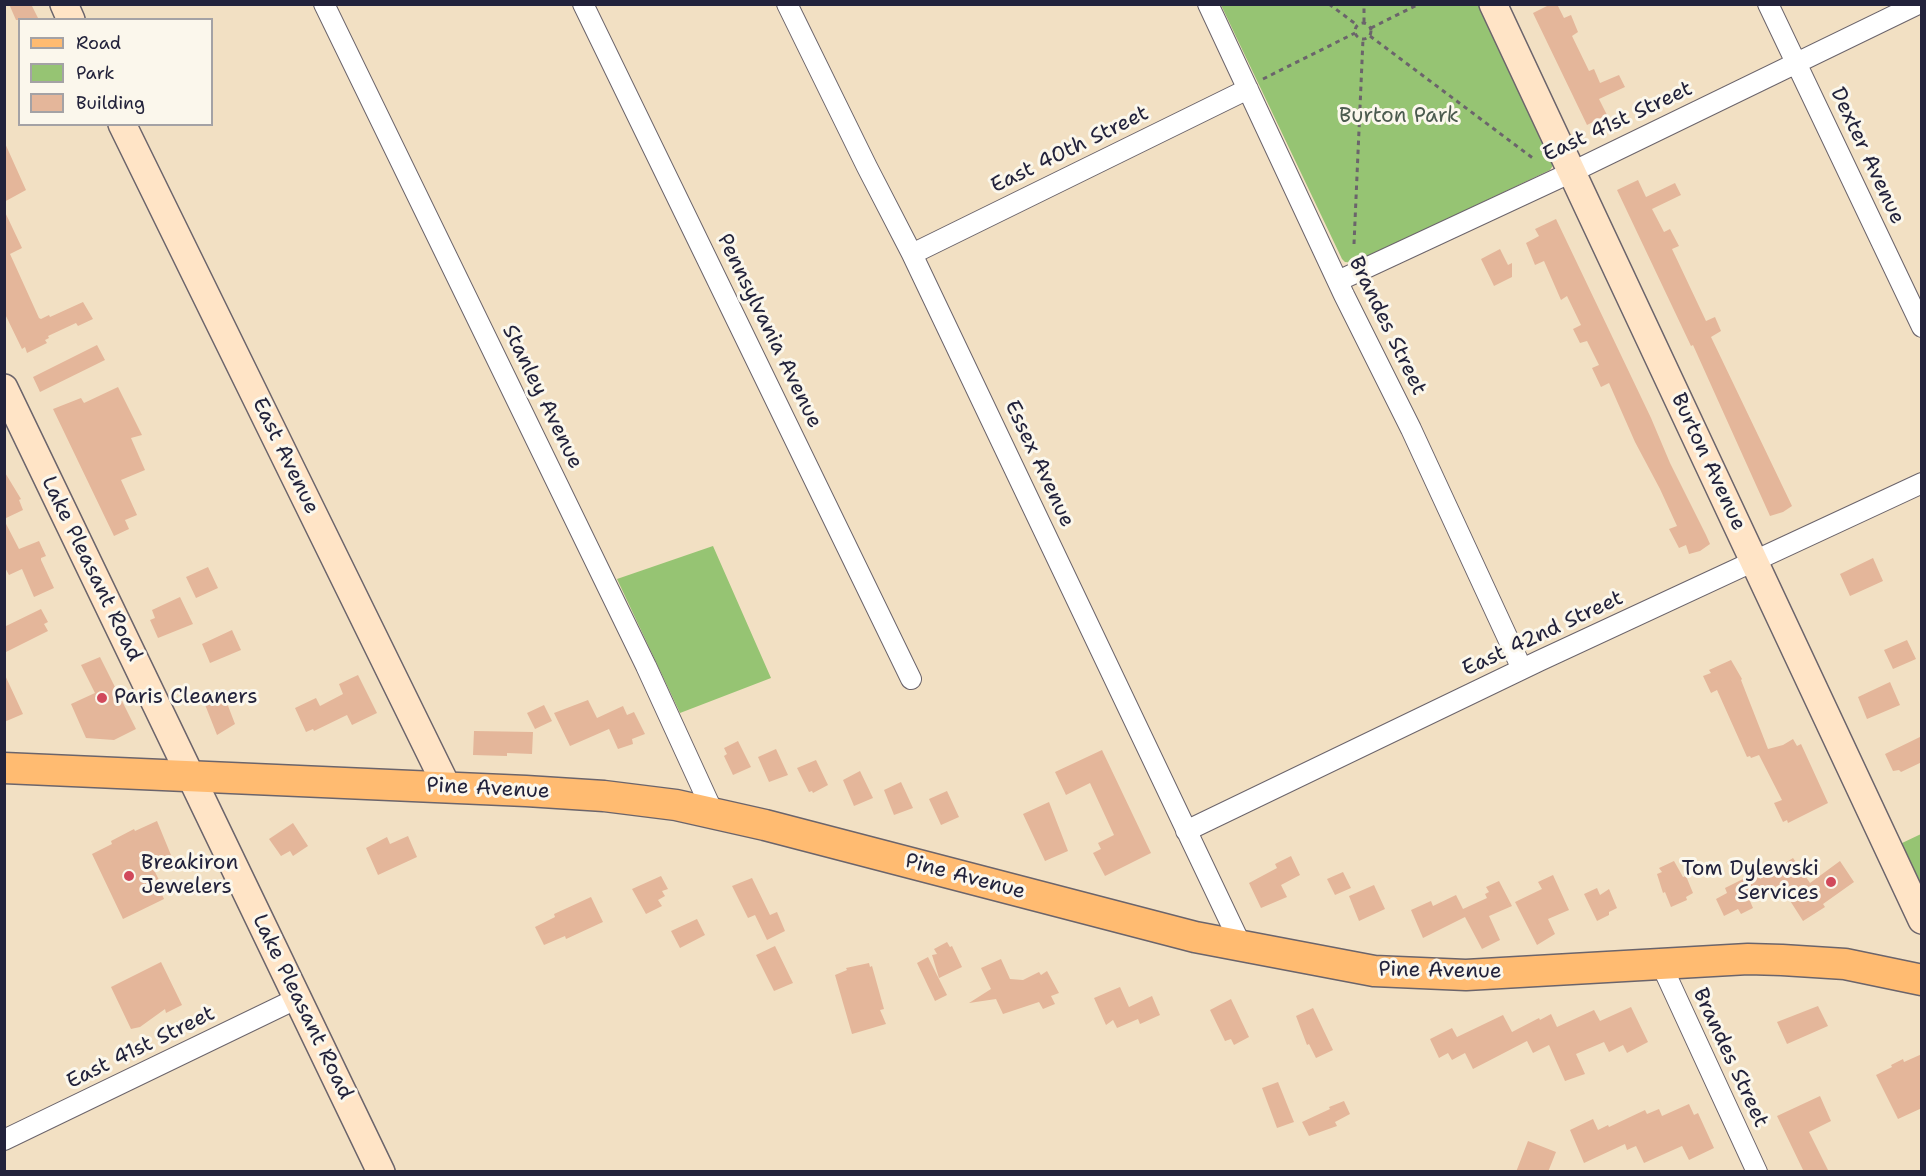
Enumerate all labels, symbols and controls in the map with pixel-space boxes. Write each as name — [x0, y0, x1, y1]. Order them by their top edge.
legend — [18, 18, 213, 126]
text: Road — [76, 31, 121, 55]
text: Park — [76, 61, 115, 85]
street label: East 41st Street — [1539, 76, 1697, 168]
street label: Dexter Avenue — [1824, 84, 1910, 228]
text: Building — [76, 91, 145, 115]
street label: East 40th Street — [987, 101, 1153, 199]
park label: Burton Park — [1339, 104, 1459, 130]
street label: Pennsylvania Avenue — [711, 230, 827, 432]
street label: Brandes Street — [1343, 253, 1431, 399]
street label: Stanley Avenue — [496, 321, 588, 473]
street label: Burton Avenue — [1665, 389, 1751, 535]
street label: East Avenue — [246, 394, 324, 518]
street label: Essex Avenue — [999, 397, 1079, 531]
street label: Lake Pleasant Road — [35, 472, 147, 666]
street label: East 42nd Street — [1459, 586, 1627, 682]
place label: Paris Cleaners — [114, 685, 258, 711]
marker: Paris Cleaners — [95, 691, 109, 705]
street label: Pine Avenue — [426, 773, 550, 805]
street label: Pine Avenue — [902, 849, 1028, 905]
place label: Breakiron Jewelers — [141, 851, 238, 901]
place label: Tom Dylewski Services — [1681, 857, 1819, 907]
marker: Breakiron Jewelers — [122, 869, 136, 883]
marker: Tom Dylewski Services — [1824, 875, 1838, 889]
street label: Lake Pleasant Road — [246, 910, 358, 1104]
street label: Pine Avenue — [1378, 957, 1502, 985]
street label: Brandes Street — [1687, 984, 1773, 1132]
street label: East 41st Street — [63, 1001, 219, 1095]

